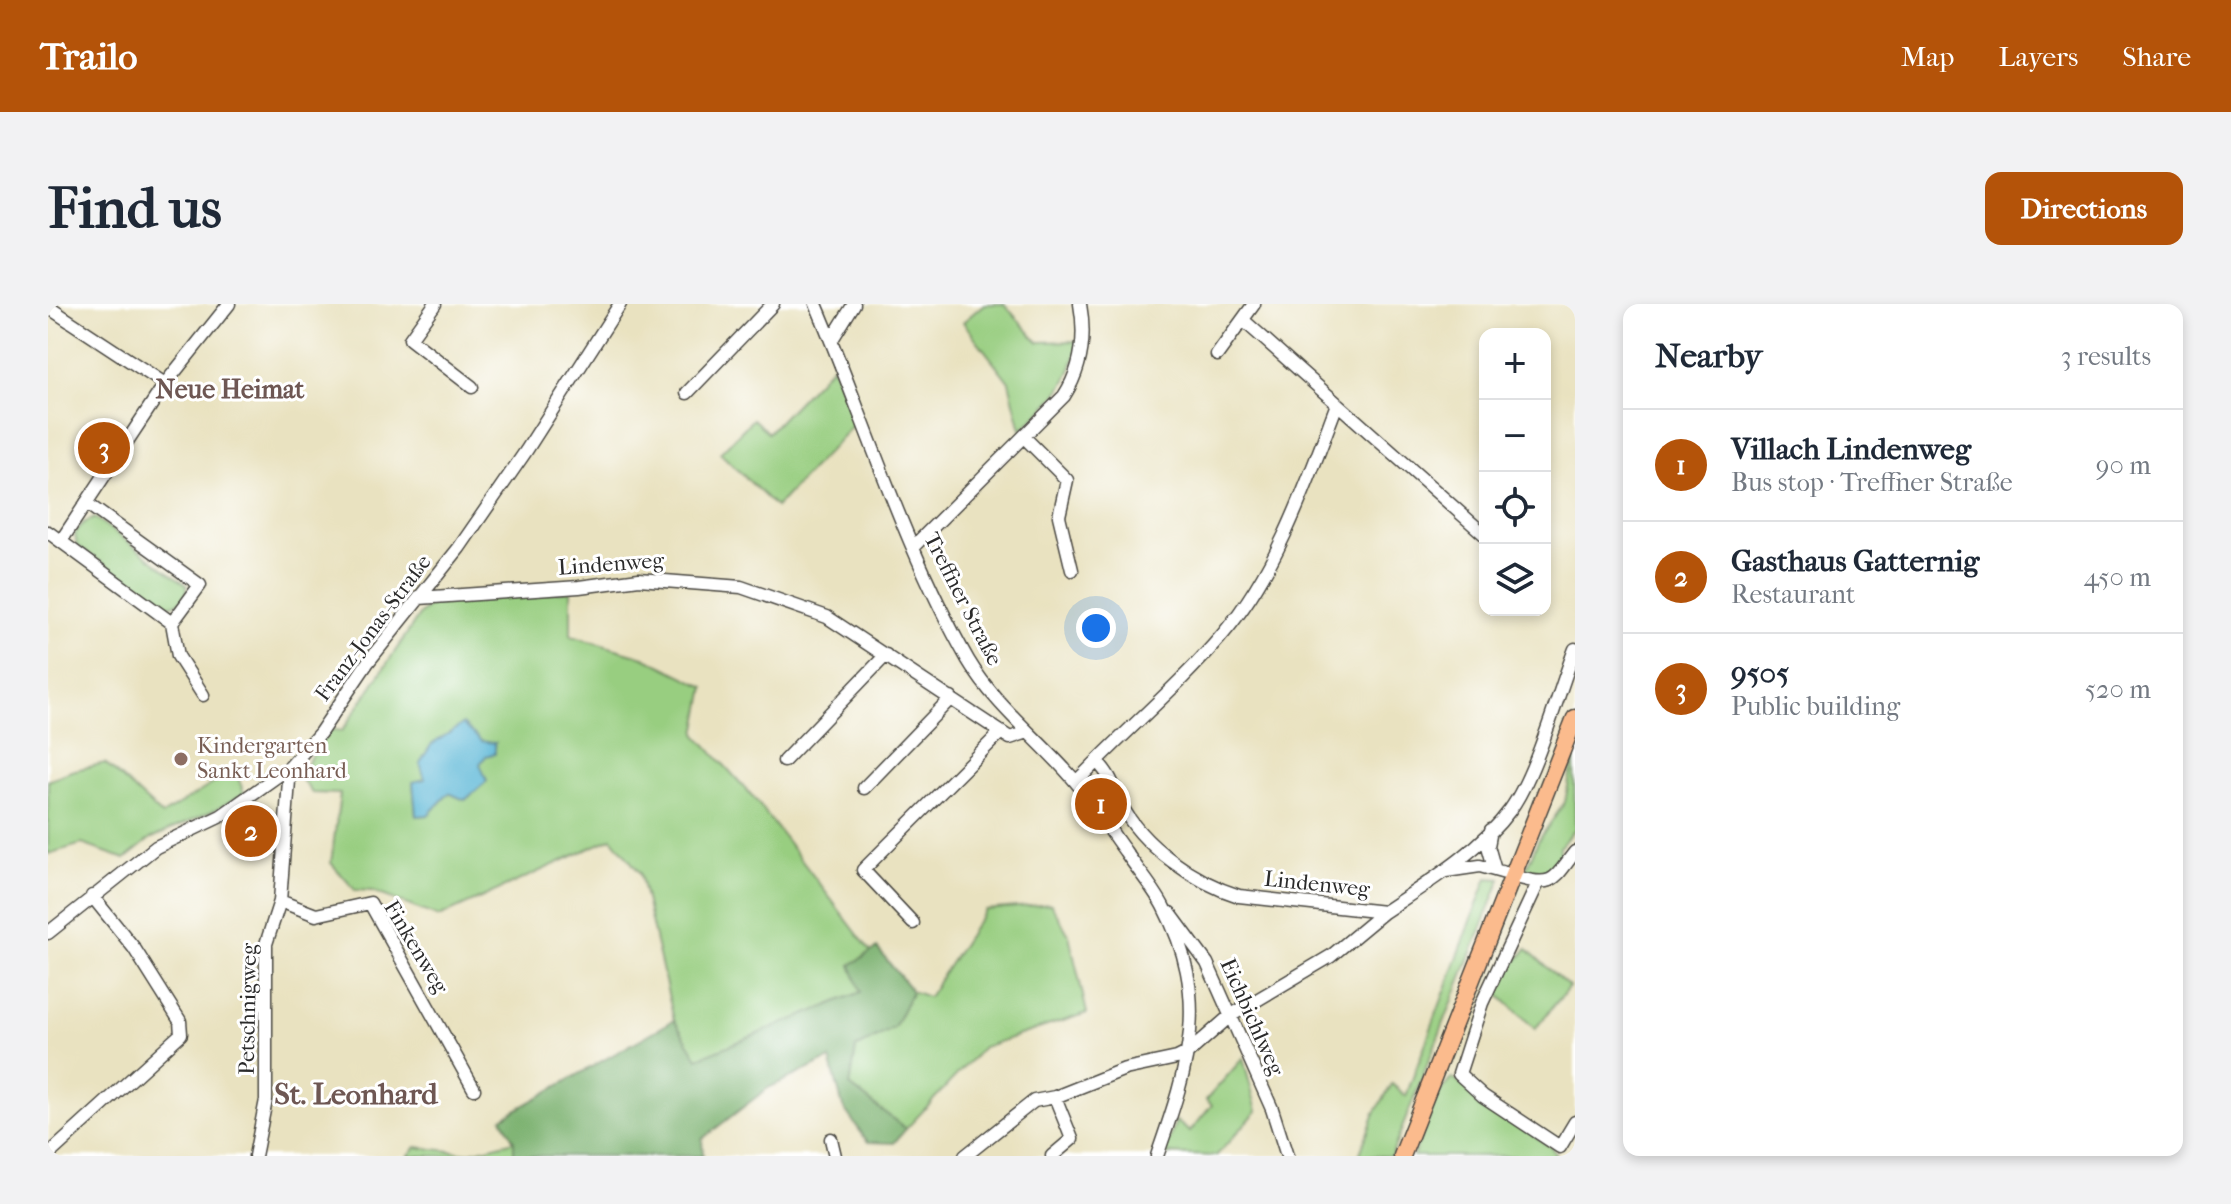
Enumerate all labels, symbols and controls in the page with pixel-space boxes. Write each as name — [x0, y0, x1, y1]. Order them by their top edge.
text: Trailo — [40, 34, 137, 79]
text: Map — [1901, 40, 1954, 73]
text: Layers — [1998, 40, 2078, 73]
text: Share — [2122, 40, 2191, 73]
button: Directions — [1985, 172, 2183, 245]
text: Find us — [48, 176, 222, 241]
map controls — [1479, 328, 1551, 616]
button: + — [1479, 328, 1551, 400]
text: Nearby — [1655, 336, 1762, 376]
text: 3 results — [2061, 341, 2151, 372]
district label: Neue Heimat — [156, 374, 305, 405]
button: − — [1479, 400, 1551, 472]
pin: 3 — [78, 418, 130, 478]
text: Villach Lindenweg — [1731, 432, 1971, 467]
text: 1 — [1676, 450, 1686, 481]
text: 90 m — [2096, 450, 2151, 481]
text: Bus stop · Treffner Straße — [1731, 467, 2013, 498]
button: locate — [1479, 472, 1551, 544]
street label: Treffner Straße — [918, 528, 1008, 670]
button: layers — [1479, 544, 1551, 616]
text: Gasthaus Gatternig — [1731, 544, 1979, 579]
street label: Lindenweg — [557, 547, 665, 581]
street label: Franz-Jonas-Straße — [309, 549, 437, 706]
text: 2 — [1674, 562, 1688, 593]
text: 450 m — [2084, 562, 2151, 593]
text: Restaurant — [1731, 579, 1855, 610]
your location — [1076, 608, 1116, 648]
text: 9505 — [1731, 656, 1789, 691]
text: 3 — [1676, 674, 1686, 705]
text: 520 m — [2085, 674, 2151, 705]
text: Public building — [1731, 691, 1900, 722]
place label: Kindergarten Sankt Leonhard — [197, 733, 348, 784]
marker: Kindergarten Sankt Leonhard — [172, 750, 190, 768]
pin: 1 — [1075, 774, 1127, 834]
pin: 2 — [225, 801, 277, 861]
street label: Lindenweg — [1263, 866, 1371, 903]
street label: Finkenweg — [378, 896, 454, 998]
street label: Petschnigweg — [234, 943, 262, 1075]
street label: Eichbichlweg — [1215, 954, 1290, 1080]
district label: St. Leonhard — [274, 1077, 439, 1112]

